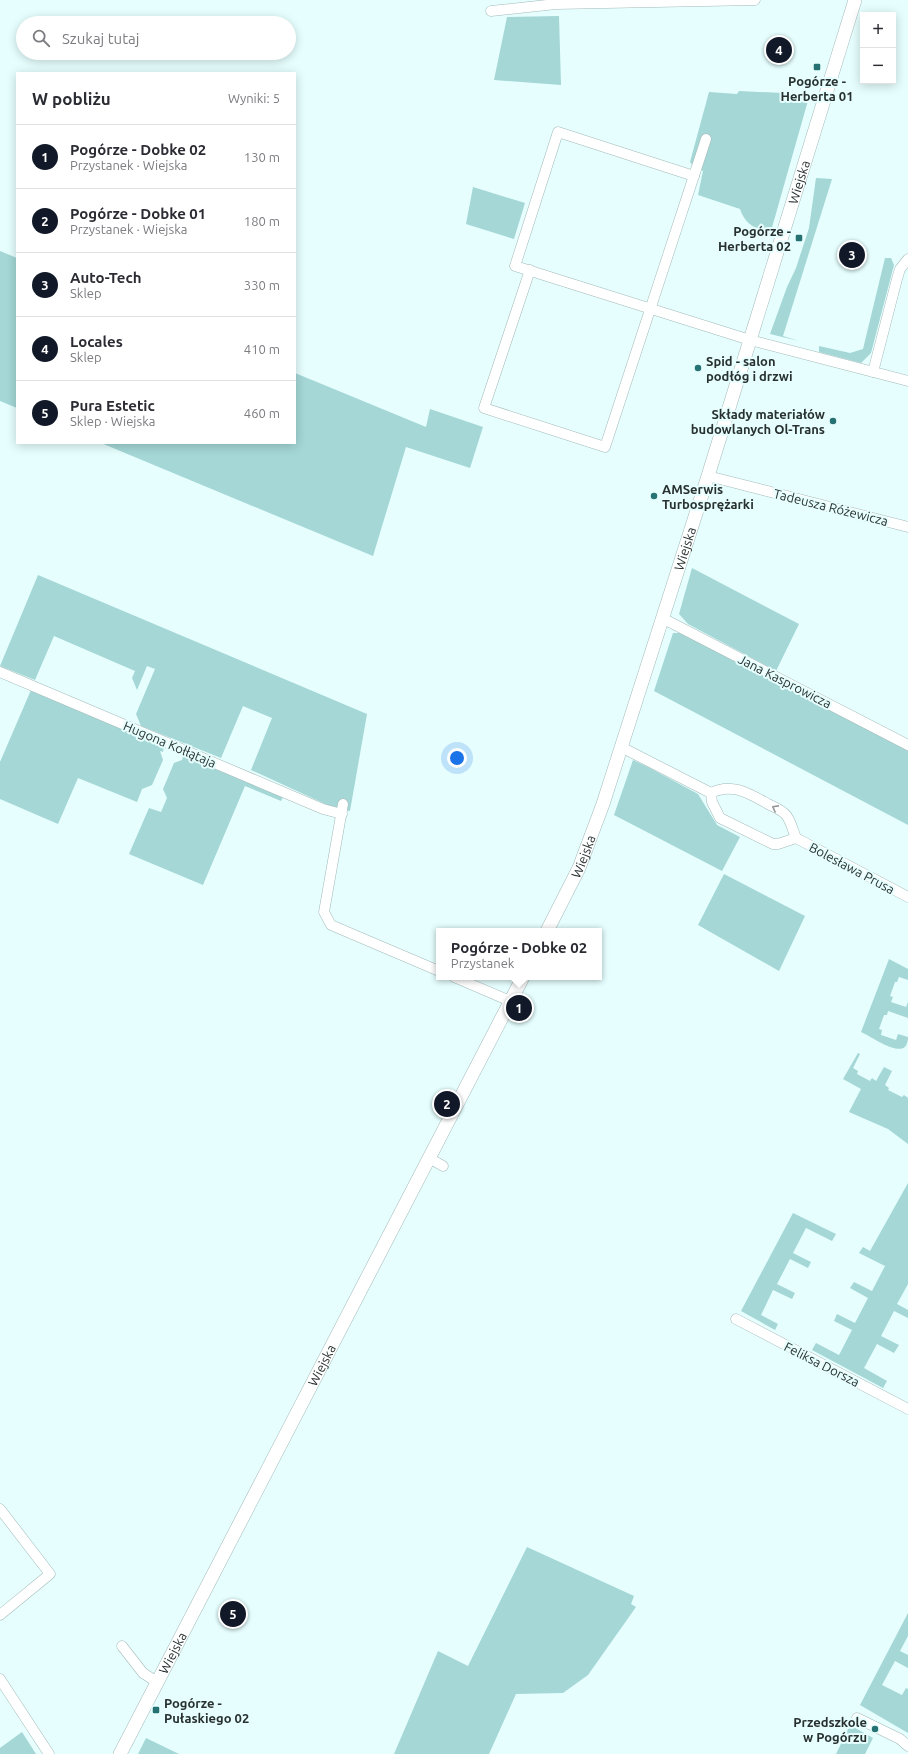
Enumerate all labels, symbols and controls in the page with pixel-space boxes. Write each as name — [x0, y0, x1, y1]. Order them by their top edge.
map controls — [860, 12, 896, 84]
button: + — [860, 12, 896, 48]
search box — [16, 16, 296, 60]
icon: search — [30, 27, 52, 49]
text: Szukaj tutaj — [62, 30, 139, 47]
pin: 4 — [766, 35, 792, 65]
button: − — [860, 48, 896, 84]
marker: Pogórze - Herberta 01 — [812, 62, 822, 72]
place label: Pogórze - Herberta 01 — [780, 74, 854, 103]
text: W pobliżu — [32, 89, 111, 108]
text: Wyniki: 5 — [228, 91, 280, 105]
text: Pogórze - Dobke 02 — [70, 141, 206, 158]
text: 1 — [41, 150, 49, 164]
text: 130 m — [244, 150, 280, 164]
text: Przystanek · Wiejska — [70, 158, 187, 172]
street label: Wiejska — [785, 159, 812, 206]
text: Pogórze - Dobke 01 — [70, 205, 206, 222]
text: 2 — [41, 214, 49, 228]
text: 180 m — [244, 214, 280, 228]
text: Przystanek · Wiejska — [70, 222, 187, 236]
place label: Pogórze - Herberta 02 — [718, 224, 791, 253]
marker: Pogórze - Herberta 02 — [794, 233, 804, 243]
pin: 3 — [839, 240, 865, 270]
text: Auto-Tech — [70, 269, 142, 286]
text: 3 — [41, 278, 49, 292]
text: 330 m — [244, 278, 280, 292]
text: Sklep — [70, 286, 102, 300]
text: Locales — [70, 333, 123, 350]
text: 4 — [41, 342, 49, 356]
text: 410 m — [244, 342, 280, 356]
text: Sklep — [70, 350, 102, 364]
place label: Spid - salon podłóg i drzwi — [706, 354, 793, 383]
marker: Spid - salon podłóg i drzwi — [693, 363, 703, 373]
text: Pura Estetic — [70, 397, 155, 414]
text: 5 — [41, 406, 49, 420]
text: 460 m — [244, 406, 280, 420]
place label: Składy materiałów budowlanych Ol-Trans — [691, 407, 825, 436]
text: Sklep · Wiejska — [70, 414, 155, 428]
marker: Składy materiałów budowlanych Ol-Trans — [828, 416, 838, 426]
place label: AMSerwis Turbosprężarki — [662, 482, 754, 512]
street label: Tadeusza Różewicza — [772, 486, 890, 528]
marker: AMSerwis Turbosprężarki — [649, 491, 659, 501]
street label: Wiejska — [671, 525, 698, 572]
street label: Jana Kasprowicza — [736, 652, 834, 710]
street label: Hugona Kołłątaja — [122, 718, 218, 770]
your location — [447, 748, 467, 768]
one-way arrow — [771, 805, 779, 812]
street label: Wiejska — [568, 833, 598, 880]
street label: Bolesława Prusa — [807, 840, 897, 896]
popup — [436, 928, 602, 980]
text: Pogórze - Dobke 02 — [451, 939, 587, 956]
text: Przystanek — [451, 956, 514, 970]
pin: 1 — [506, 993, 532, 1023]
pin: 2 — [434, 1089, 460, 1119]
street label: Feliksa Dorsza — [782, 1339, 862, 1389]
street label: Wiejska — [305, 1342, 338, 1388]
pin: 5 — [220, 1599, 246, 1629]
street label: Wiejska — [156, 1630, 189, 1676]
place label: Pogórze - Pułaskiego 02 — [164, 1696, 249, 1725]
marker: Pogórze - Pułaskiego 02 — [151, 1705, 161, 1715]
place label: Przedszkole w Pogórzu — [793, 1715, 867, 1744]
marker: Przedszkole w Pogórzu — [870, 1724, 880, 1734]

